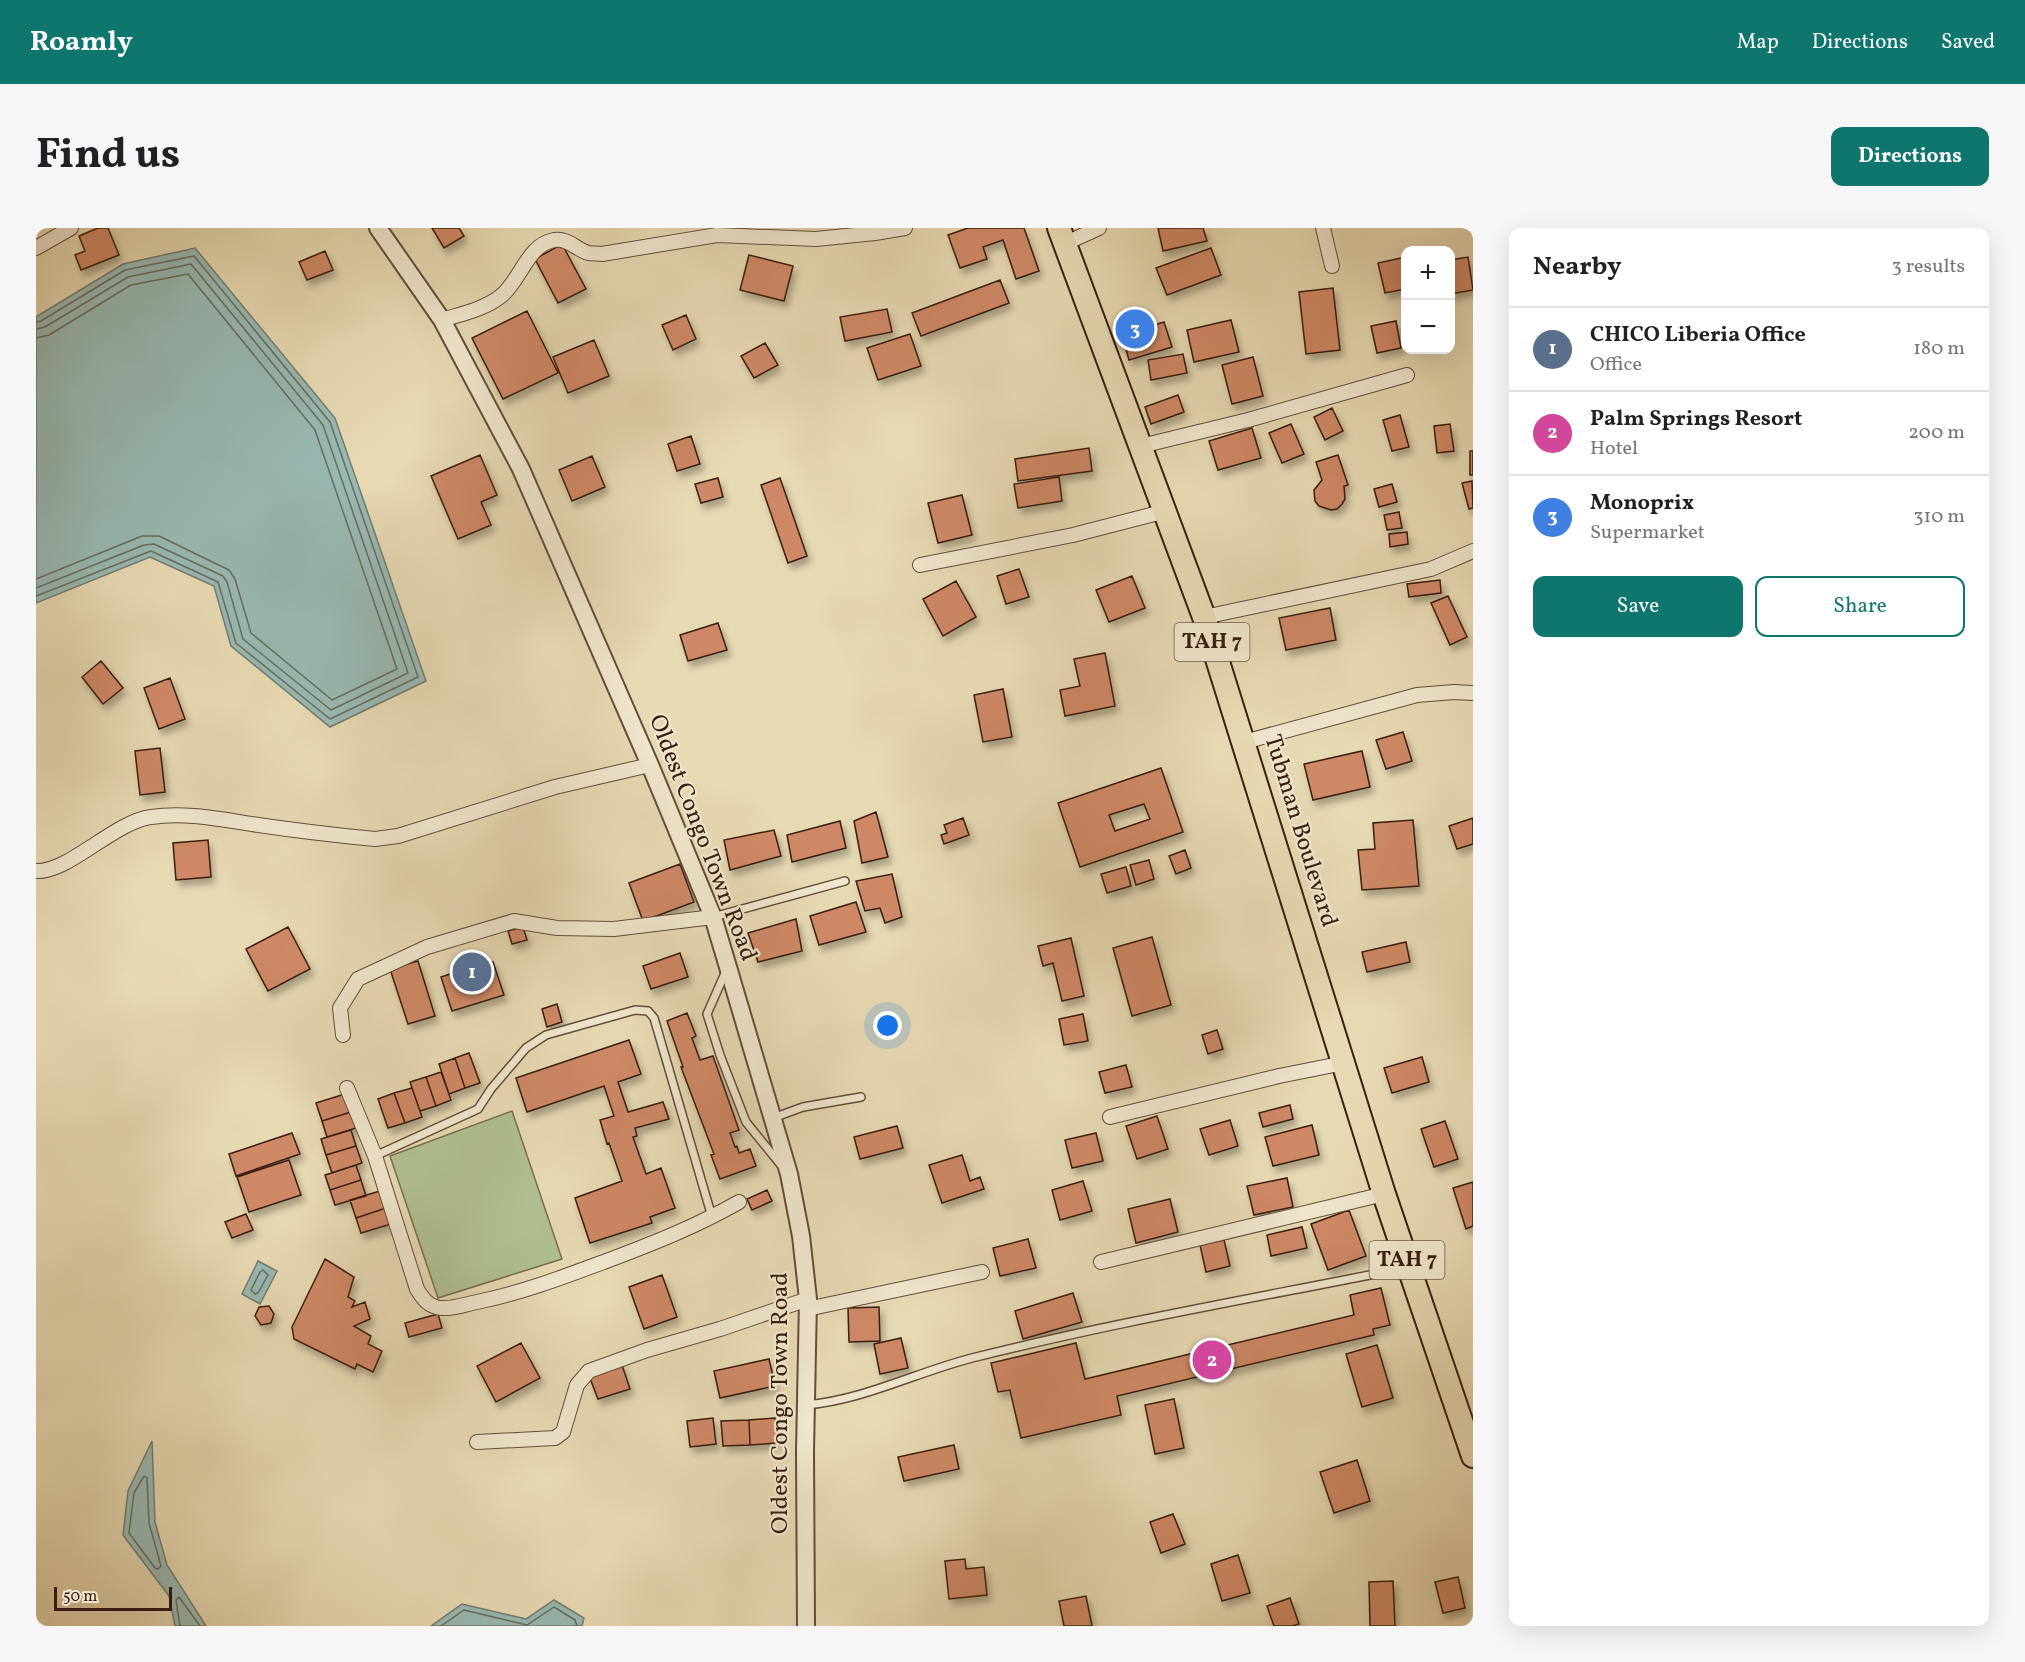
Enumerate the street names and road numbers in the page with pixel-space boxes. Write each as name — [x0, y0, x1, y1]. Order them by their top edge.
road number: TAH 7 — [1174, 623, 1250, 661]
street label: Oldest Congo Town Road — [639, 710, 765, 966]
street label: Tubman Boulevard — [1255, 731, 1345, 931]
road number: TAH 7 — [1370, 1241, 1444, 1279]
street label: Oldest Congo Town Road — [764, 1272, 798, 1534]

